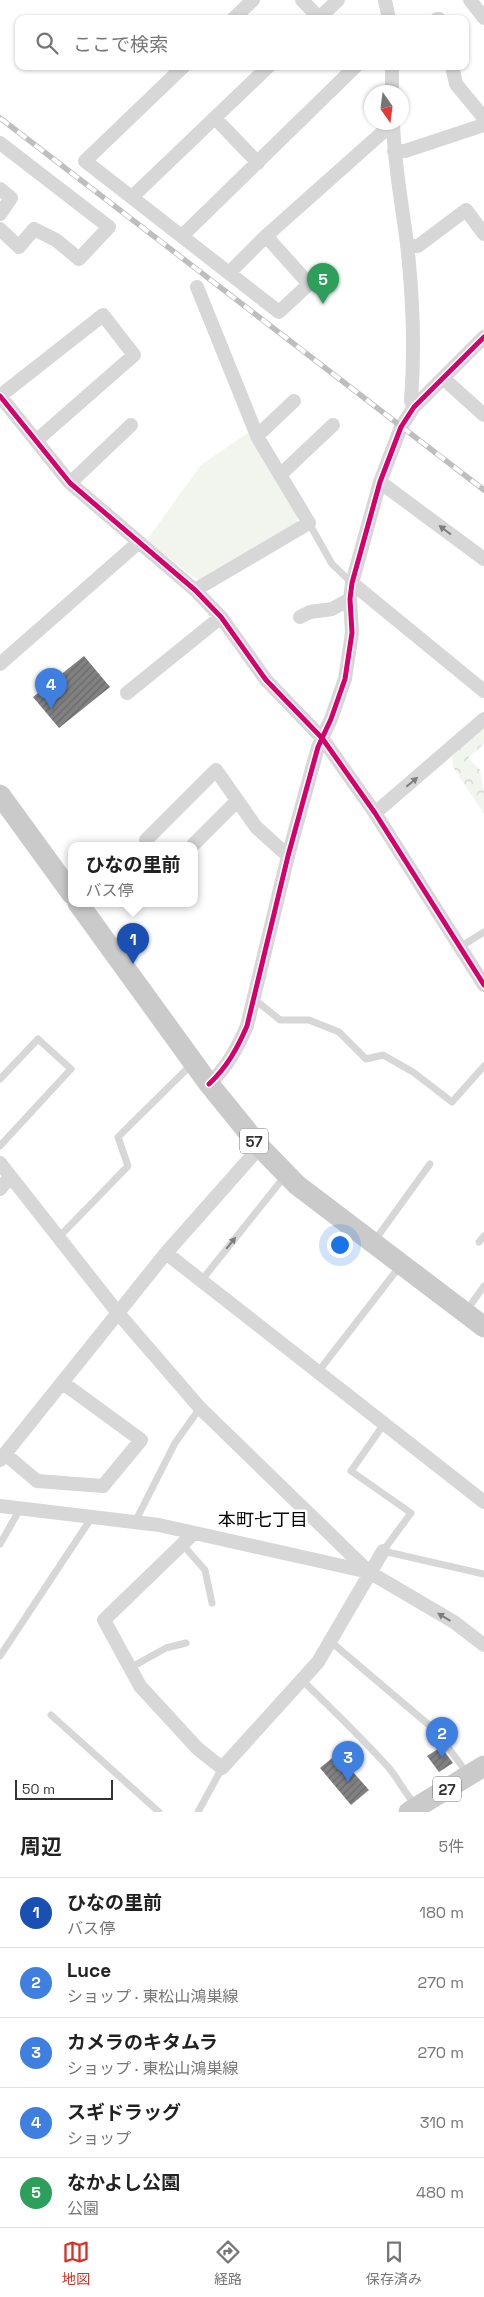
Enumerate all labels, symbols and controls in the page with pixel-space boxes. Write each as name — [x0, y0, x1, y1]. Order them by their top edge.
search box — [15, 15, 469, 70]
icon: search — [33, 29, 61, 57]
text: ここで検索 — [73, 32, 168, 57]
north arrow — [364, 85, 409, 130]
pin: 5 — [307, 263, 339, 304]
one-way arrow — [439, 524, 452, 535]
pin: 4 — [35, 668, 67, 709]
one-way arrow — [406, 777, 418, 788]
popup — [68, 842, 198, 907]
text: ひなの里前 — [85, 852, 181, 877]
text: バス停 — [85, 880, 134, 901]
pin: 1 — [117, 923, 149, 964]
road number: 57 — [240, 1128, 268, 1154]
your location — [327, 1232, 353, 1258]
one-way arrow — [226, 1236, 237, 1249]
district label: 本町七丁目 — [218, 1508, 308, 1531]
one-way arrow — [438, 1612, 451, 1621]
pin: 2 — [426, 1717, 458, 1758]
pin: 3 — [332, 1741, 364, 1782]
road number: 27 — [433, 1776, 461, 1802]
scale bar — [15, 1777, 112, 1800]
text: 50 m — [22, 1780, 55, 1798]
text: 周辺 — [20, 1833, 62, 1860]
text: 5件 — [438, 1836, 464, 1857]
text: ひなの里前 — [67, 1890, 162, 1915]
text: 1 — [32, 1902, 40, 1923]
text: 180 m — [419, 1902, 464, 1923]
text: バス停 — [67, 1918, 115, 1939]
text: Luce — [67, 1958, 111, 1983]
text: 2 — [31, 1972, 41, 1993]
text: 270 m — [417, 1972, 464, 1993]
text: ショップ · 東松山鴻巣線 — [67, 1986, 238, 2007]
text: カメラのキタムラ — [67, 2030, 218, 2055]
text: 3 — [31, 2042, 41, 2063]
text: 270 m — [417, 2042, 464, 2063]
text: ショップ · 東松山鴻巣線 — [67, 2058, 238, 2079]
text: スギドラッグ — [67, 2100, 181, 2125]
text: 4 — [31, 2112, 41, 2133]
text: 310 m — [420, 2112, 464, 2133]
text: ショップ — [67, 2128, 131, 2149]
text: なかよし公園 — [67, 2170, 180, 2195]
text: 5 — [31, 2182, 41, 2203]
text: 480 m — [416, 2182, 464, 2203]
text: 公園 — [67, 2198, 99, 2219]
tab: 地図 — [62, 2238, 90, 2288]
tab: 経路 — [214, 2238, 242, 2288]
tab: 保存済み — [366, 2238, 422, 2288]

